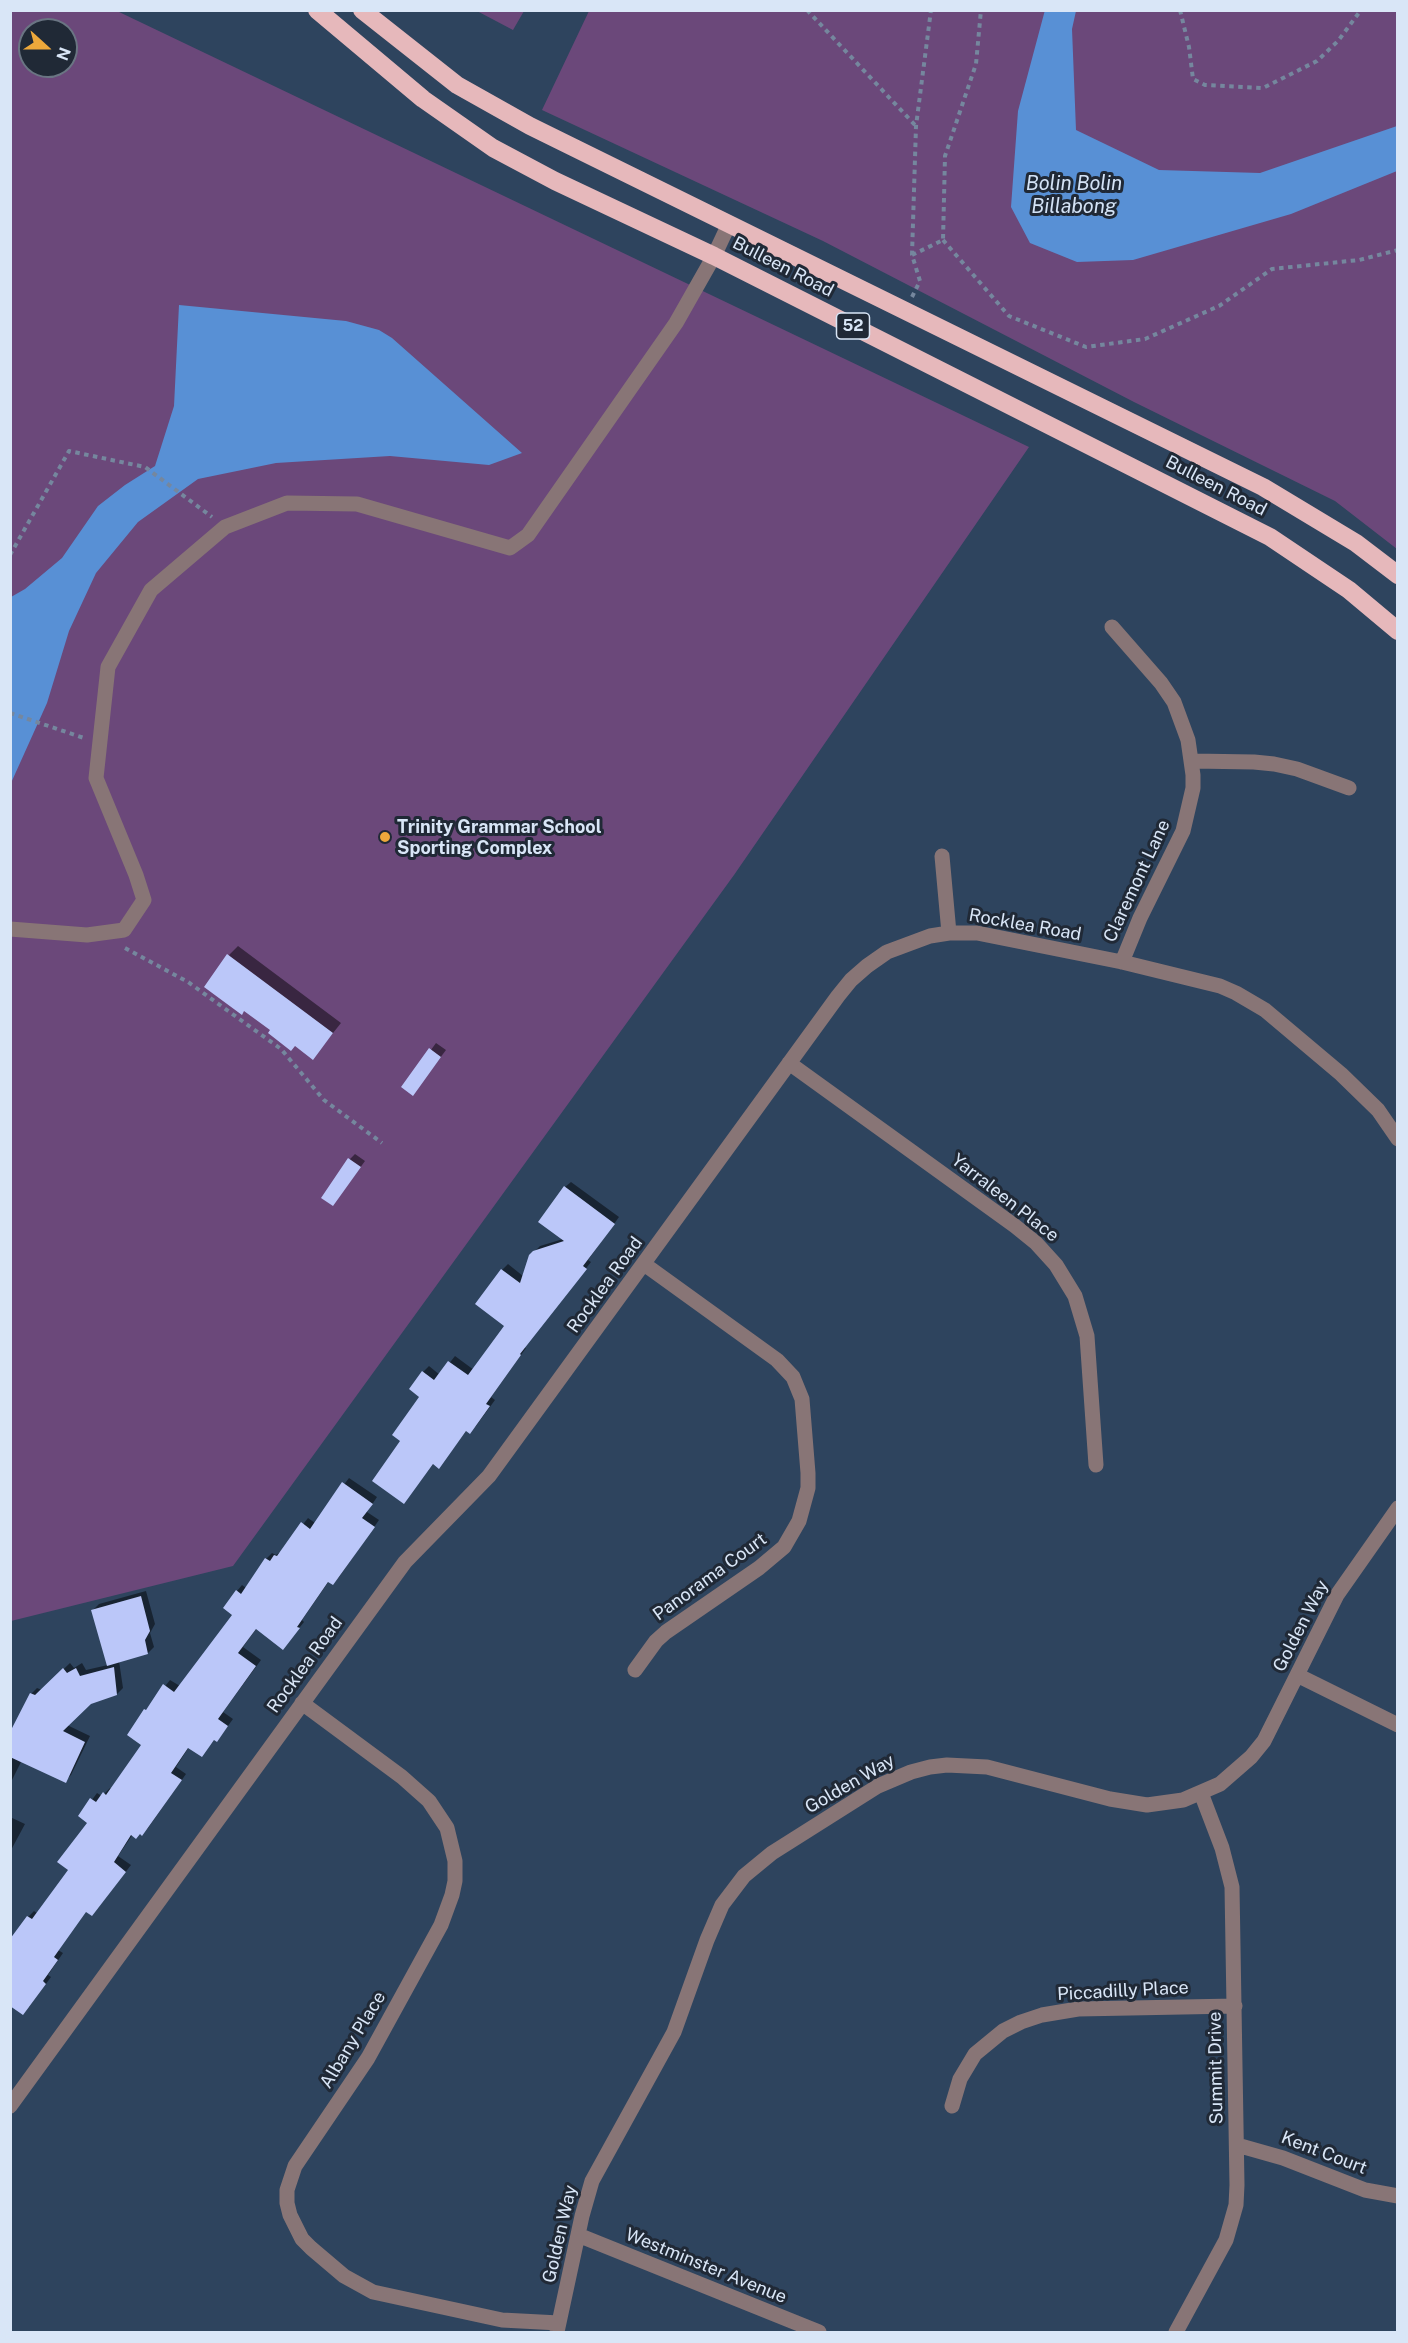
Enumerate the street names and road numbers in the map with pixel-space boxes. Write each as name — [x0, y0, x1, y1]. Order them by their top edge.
street label: Bulleen Road — [729, 232, 837, 302]
road number: 52 — [836, 313, 870, 339]
street label: Bulleen Road — [1162, 451, 1270, 521]
street label: Claremont Lane — [1099, 816, 1175, 946]
street label: Rocklea Road — [967, 904, 1083, 946]
street label: Yarraleen Place — [947, 1149, 1063, 1247]
street label: Rocklea Road — [563, 1233, 647, 1337]
street label: Panorama Court — [649, 1529, 771, 1625]
street label: Golden Way — [1269, 1577, 1333, 1675]
street label: Rocklea Road — [263, 1613, 347, 1717]
street label: Golden Way — [801, 1750, 899, 1818]
street label: Piccadilly Place — [1057, 1977, 1189, 2005]
street label: Albany Place — [316, 1988, 390, 2092]
street label: Summit Drive — [1204, 2011, 1228, 2125]
street label: Kent Court — [1278, 2127, 1370, 2179]
street label: Golden Way — [538, 2183, 582, 2285]
street label: Westminster Avenue — [622, 2224, 790, 2308]

